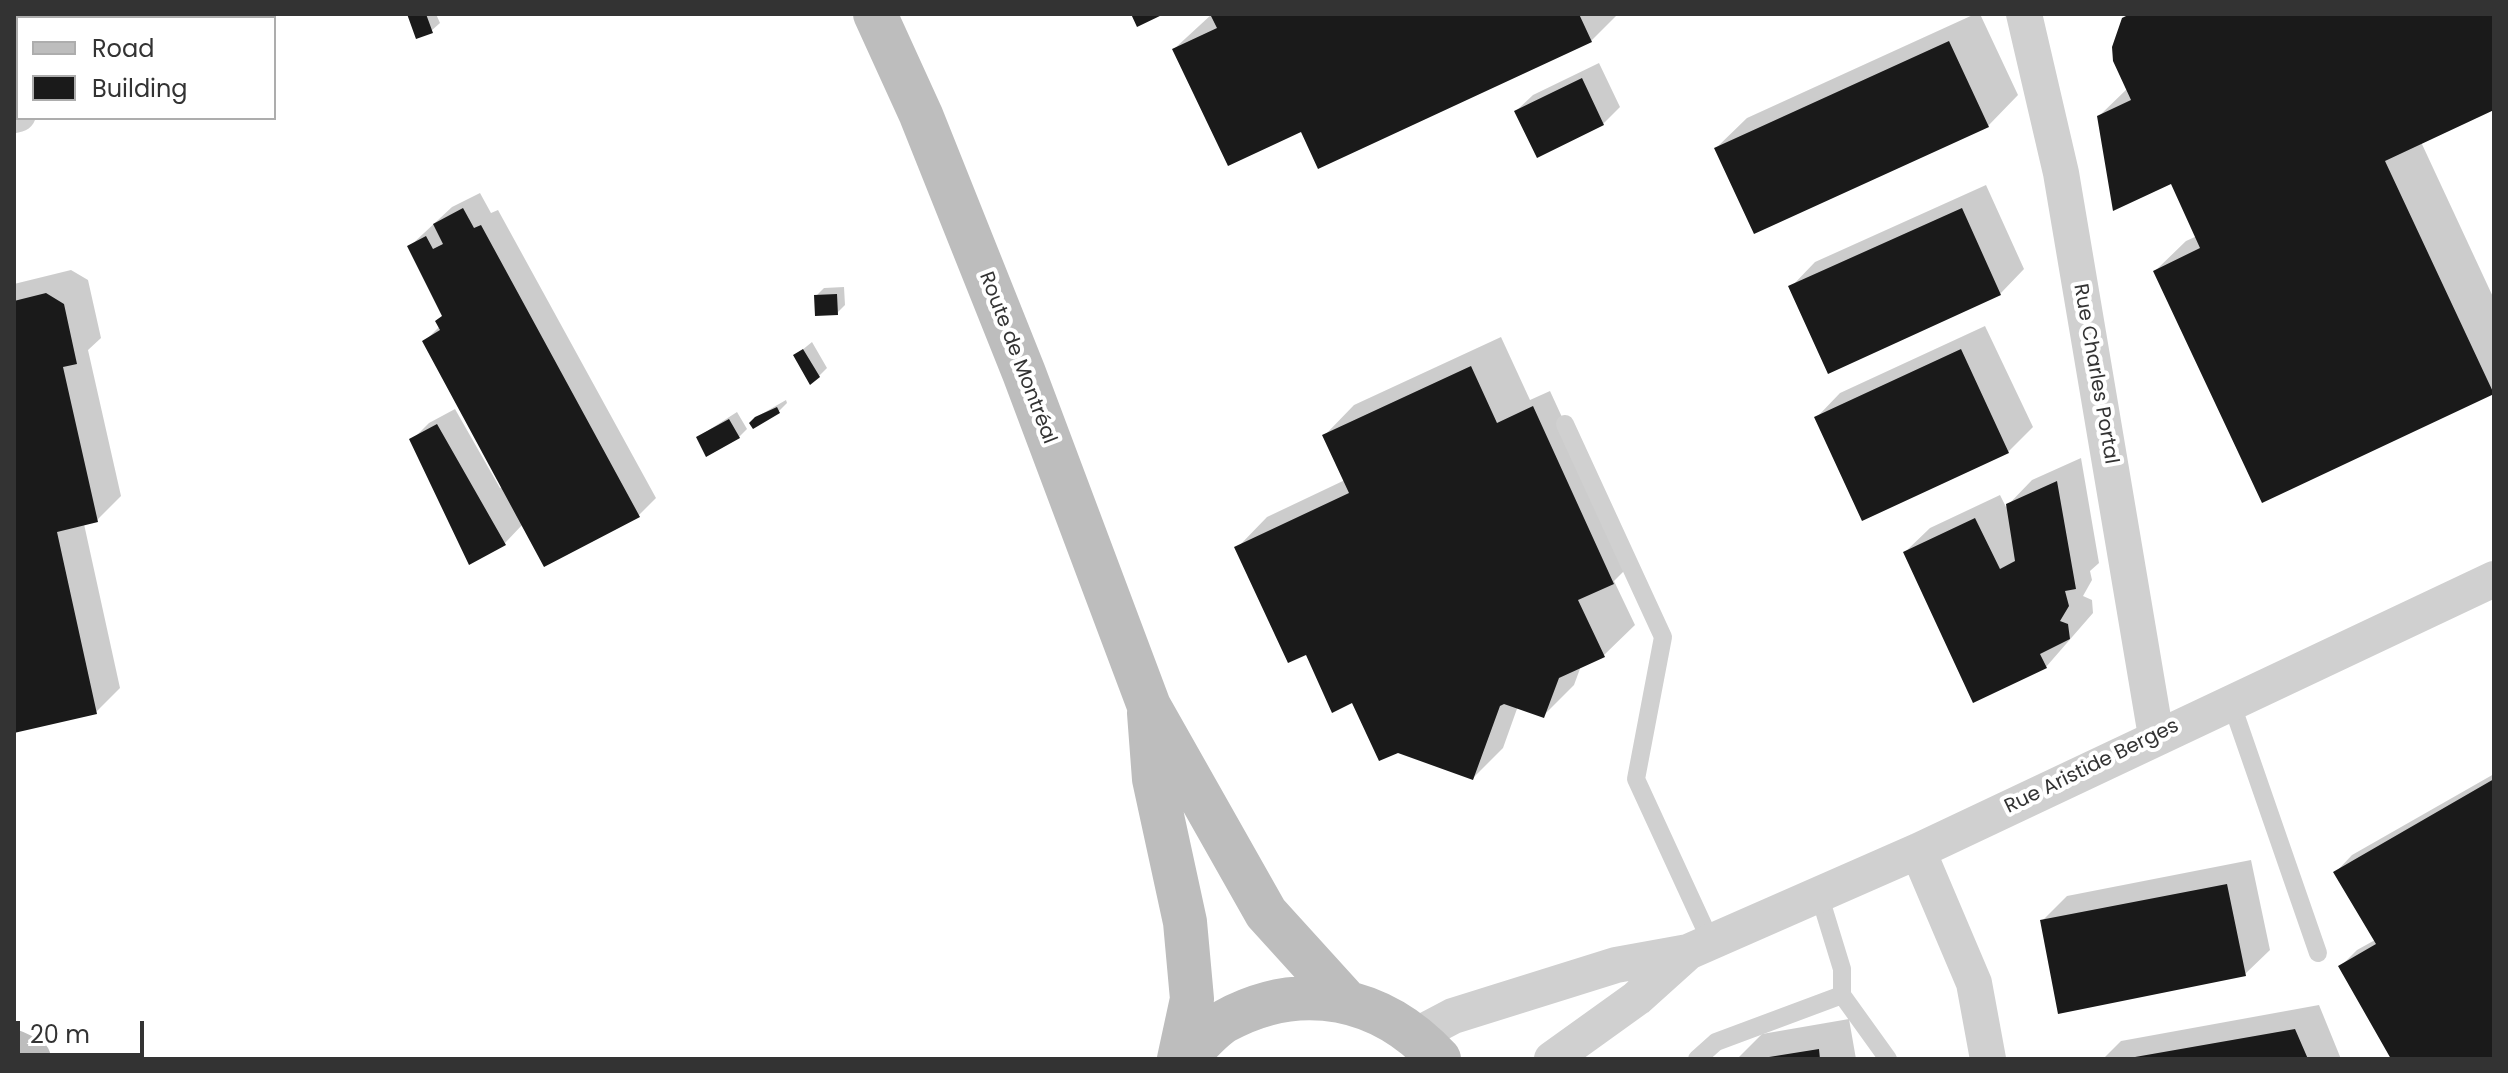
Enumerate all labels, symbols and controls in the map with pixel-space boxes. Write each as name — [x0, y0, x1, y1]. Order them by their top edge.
legend — [16, 16, 276, 120]
text: Road — [92, 32, 154, 65]
text: Building — [92, 72, 188, 105]
street label: Route de Montréal — [973, 269, 1061, 447]
street label: Rue Charles Portal — [2067, 282, 2123, 466]
street label: Rue Aristide Berges — [2001, 714, 2183, 820]
scale bar — [20, 1005, 148, 1055]
text: 20 m — [30, 1018, 90, 1051]

